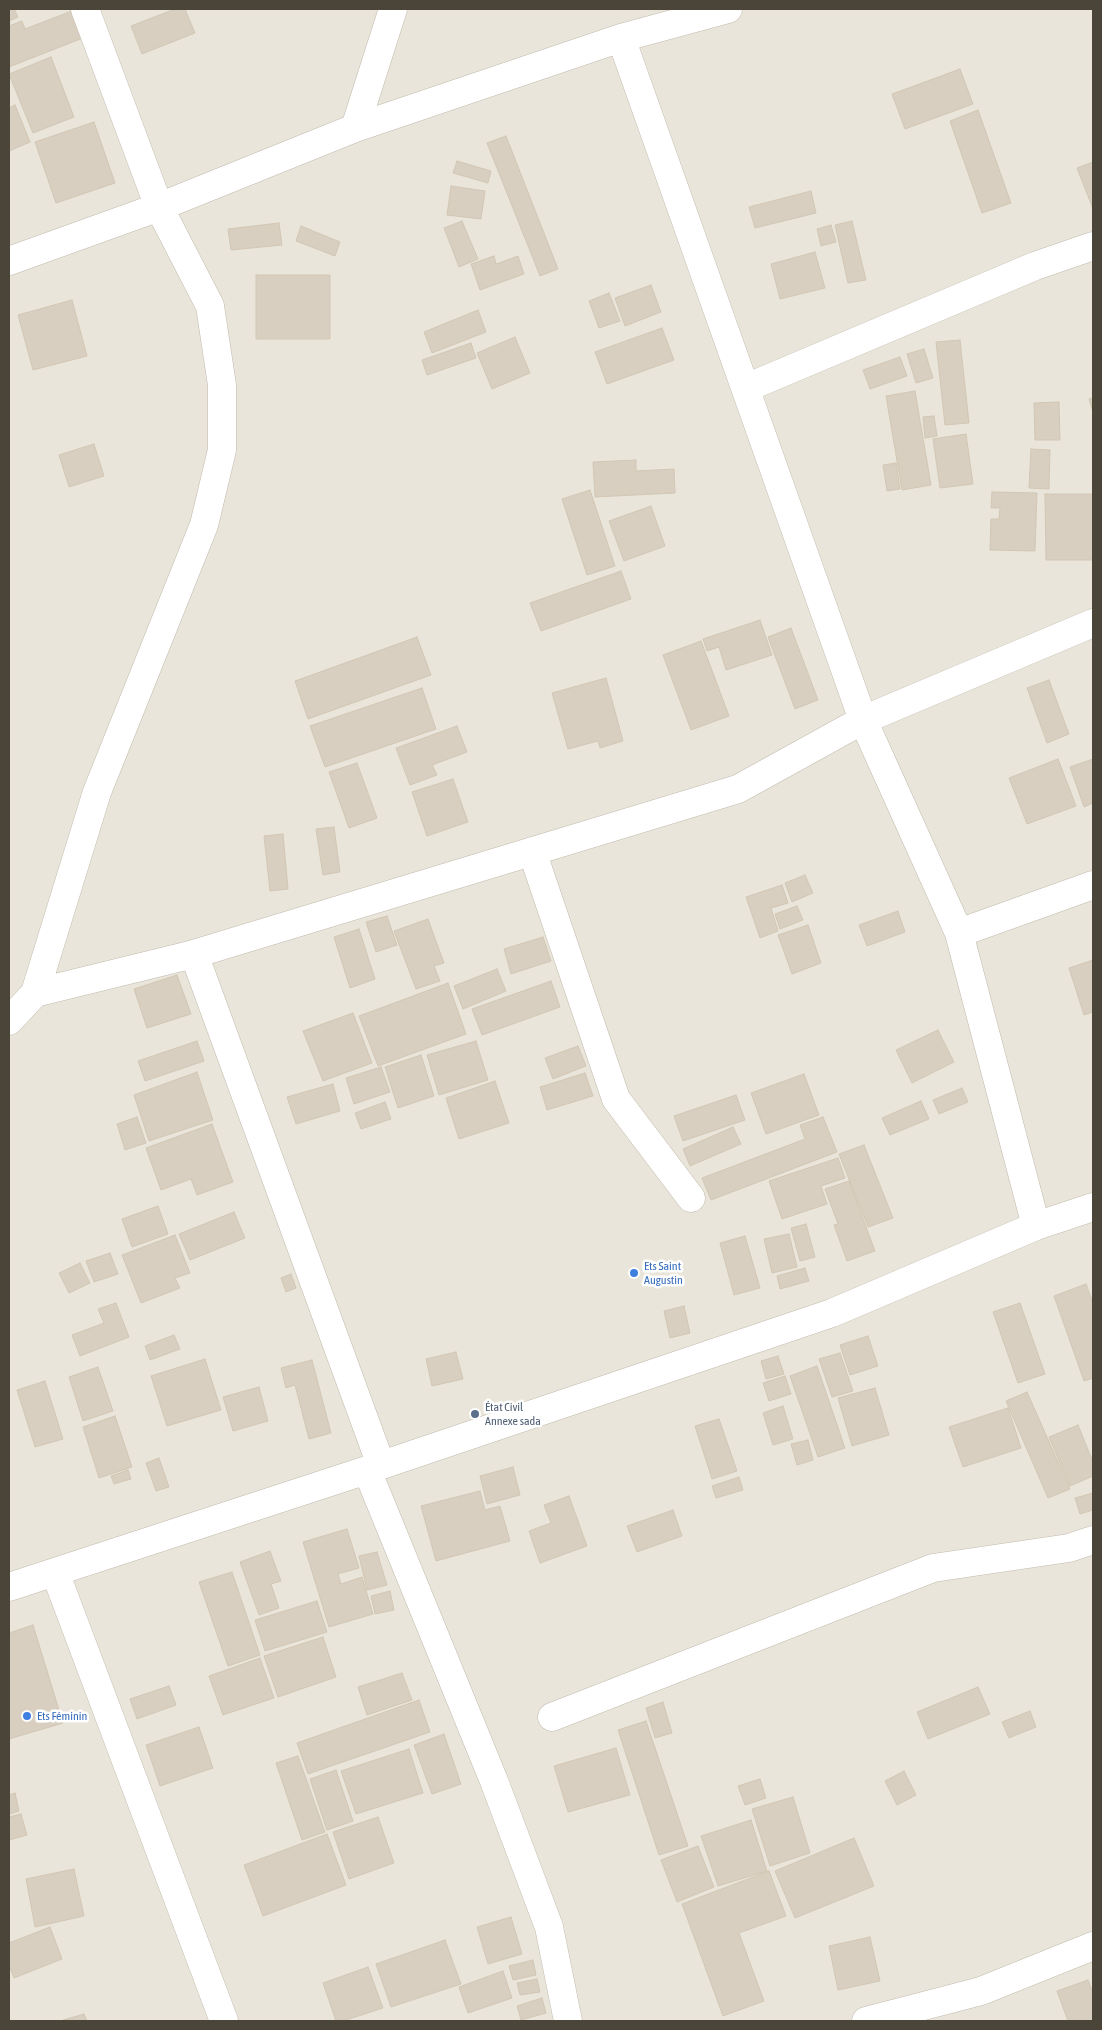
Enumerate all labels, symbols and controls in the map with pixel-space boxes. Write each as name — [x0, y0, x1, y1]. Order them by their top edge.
place label: Ets Saint Augustin — [644, 1259, 683, 1287]
marker: Ets Saint Augustin — [628, 1267, 640, 1279]
place label: État Civil Annexe sada — [485, 1400, 541, 1428]
marker: État Civil Annexe sada — [469, 1408, 481, 1420]
place label: Ets Féminin — [37, 1709, 87, 1723]
marker: Ets Féminin — [21, 1710, 33, 1722]

